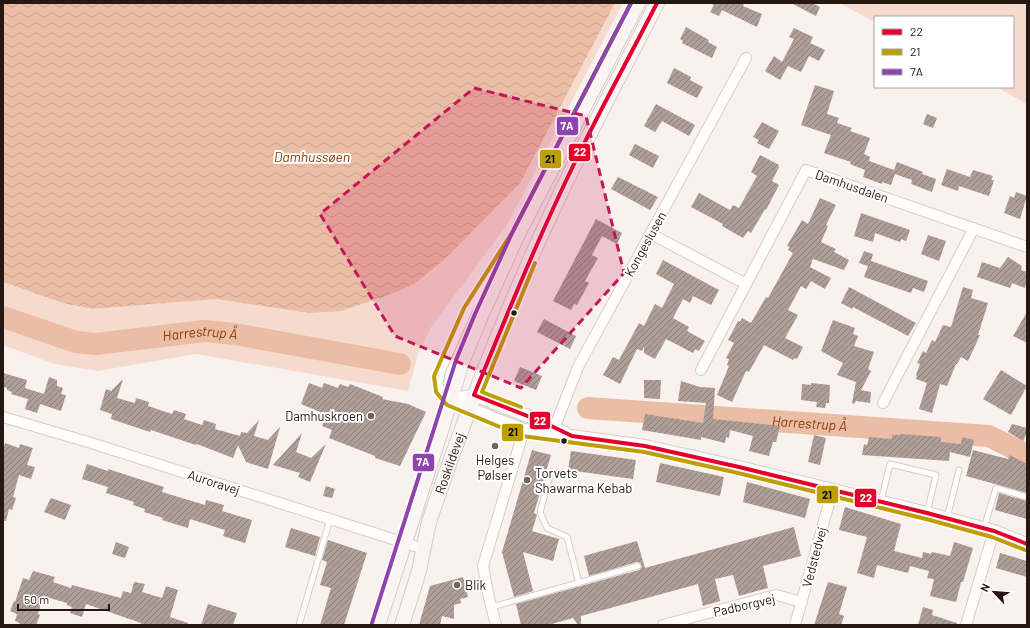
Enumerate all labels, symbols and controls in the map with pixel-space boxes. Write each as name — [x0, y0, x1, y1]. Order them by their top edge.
legend — [874, 16, 1014, 88]
text: 22 — [910, 24, 923, 38]
text: 21 — [910, 44, 920, 58]
text: 7A — [910, 64, 923, 78]
line badge: 7A — [556, 116, 579, 136]
text: 7A — [561, 119, 574, 132]
line badge: 22 — [568, 143, 591, 162]
text: 22 — [574, 145, 586, 158]
water label: Damhussøen — [274, 148, 350, 165]
line badge: 21 — [539, 149, 562, 169]
text: 21 — [545, 152, 555, 165]
street label: Damhusdalen — [813, 166, 891, 206]
street label: Kongeslusen — [621, 209, 669, 279]
unlabelled marker — [509, 308, 519, 318]
water label: Harrestrup Å — [161, 322, 238, 344]
place label: Damhuskroen — [285, 408, 363, 424]
marker: Damhuskroen — [366, 411, 376, 421]
line badge: 22 — [529, 411, 551, 430]
water label: Harrestrup Å — [771, 412, 848, 434]
text: 22 — [534, 414, 546, 427]
line badge: 21 — [501, 423, 524, 442]
text: 21 — [508, 425, 518, 438]
street label: Roskildevej — [431, 430, 468, 496]
unlabelled marker — [559, 436, 569, 446]
marker: Helges Pølser — [490, 441, 500, 451]
place label: Helges Pølser — [476, 452, 514, 483]
line badge: 7A — [412, 453, 435, 472]
text: 7A — [417, 455, 430, 468]
place label: Torvets Shawarma Kebab — [535, 465, 632, 496]
street label: Auroravej — [186, 466, 242, 498]
marker: Torvets Shawarma Kebab — [522, 475, 532, 485]
line badge: 21 — [816, 485, 839, 504]
text: 21 — [822, 488, 832, 501]
line badge: 22 — [854, 488, 877, 508]
text: 22 — [860, 491, 872, 504]
street label: Vedstedvej — [798, 525, 830, 589]
north arrow — [974, 572, 1014, 612]
place label: Blik — [465, 577, 486, 593]
marker: Blik — [452, 580, 462, 590]
text: N — [977, 581, 992, 594]
scale bar — [18, 586, 109, 612]
street label: Padborgvej — [711, 590, 777, 620]
text: 50 m — [24, 592, 49, 606]

